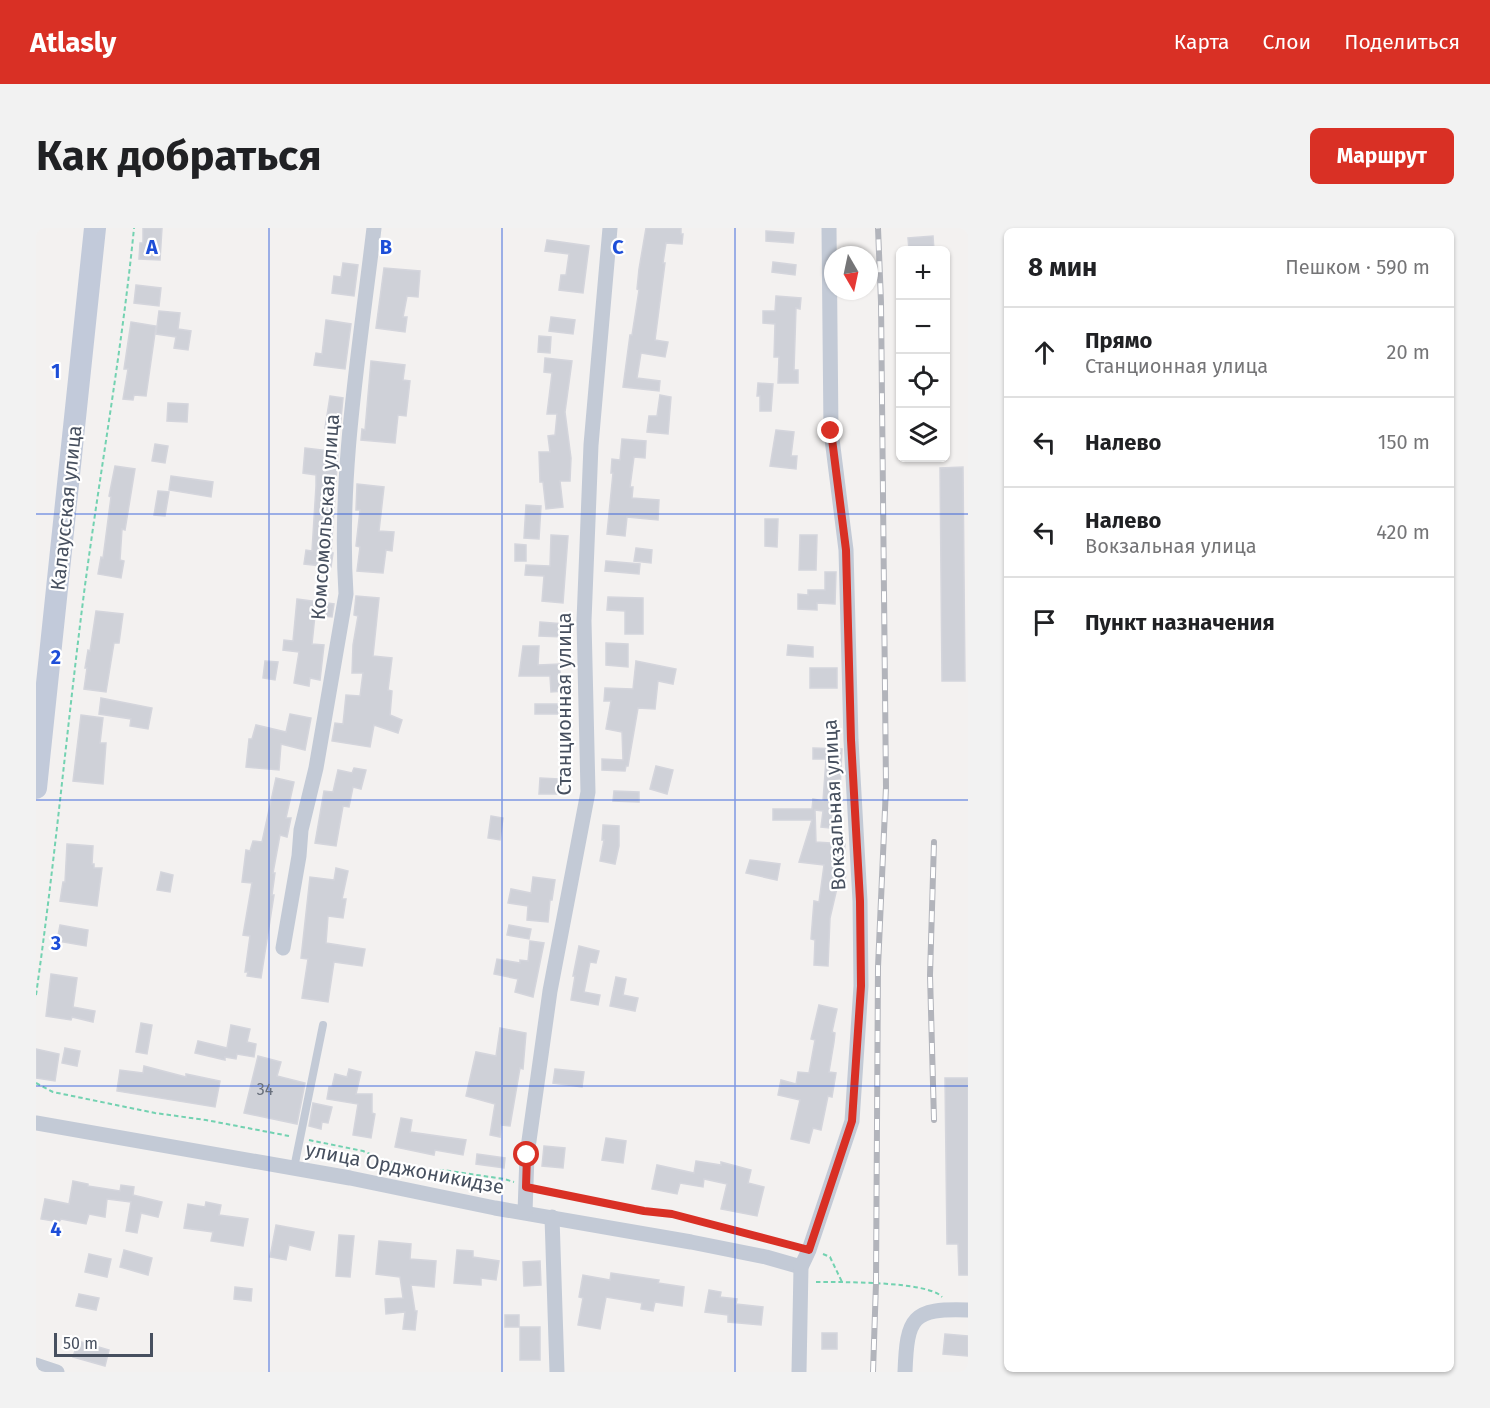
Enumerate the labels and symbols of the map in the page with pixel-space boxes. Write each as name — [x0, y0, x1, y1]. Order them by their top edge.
text: A — [145, 235, 159, 259]
text: B — [380, 235, 392, 259]
text: C — [612, 235, 624, 259]
north arrow — [824, 246, 878, 300]
text: 1 — [51, 359, 61, 383]
street label: Комсомольская улица — [306, 413, 344, 621]
route end — [817, 417, 843, 443]
street label: Калаусская улица — [45, 424, 87, 592]
street label: Станционная улица — [552, 612, 576, 796]
text: 2 — [51, 645, 61, 669]
street label: Вокзальная улица — [818, 719, 850, 891]
text: 3 — [50, 931, 61, 955]
house number: 34 — [257, 1080, 274, 1099]
street label: улица Орджоникидзе — [304, 1137, 506, 1199]
route start — [513, 1141, 539, 1167]
text: 4 — [50, 1217, 62, 1241]
scale bar — [54, 1330, 153, 1358]

